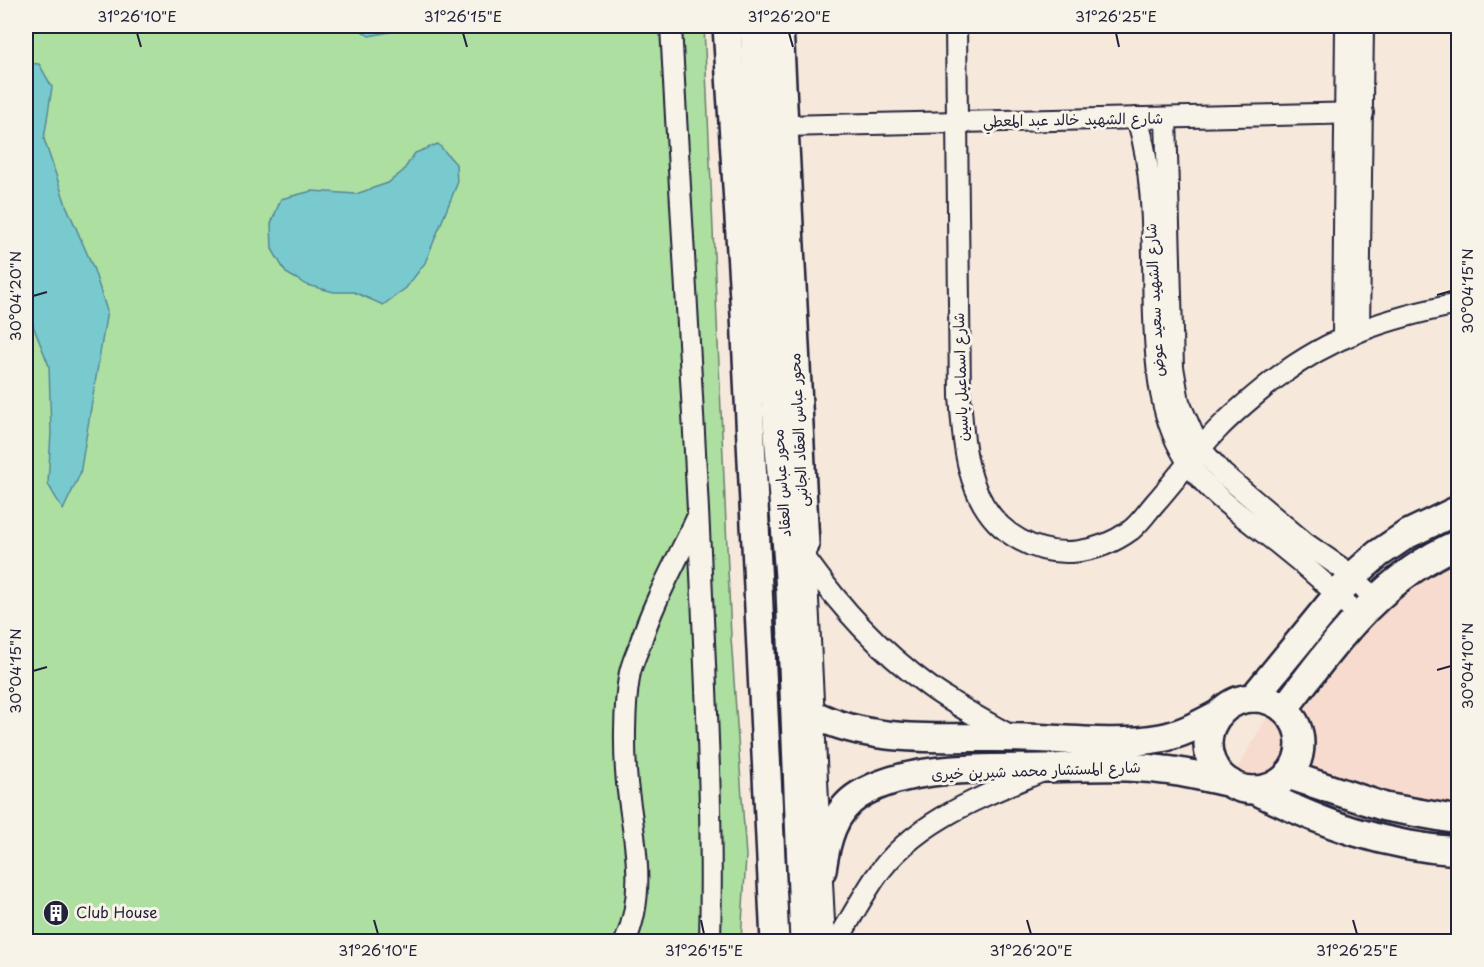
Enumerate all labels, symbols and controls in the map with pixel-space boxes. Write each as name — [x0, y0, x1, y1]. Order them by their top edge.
text: 31°26'10"E — [97, 4, 177, 27]
text: 31°26'15"E — [424, 4, 502, 27]
text: 31°26'20"E — [747, 4, 831, 27]
text: 31°26'25"E — [1075, 4, 1157, 27]
street label: شارع الشهيد خالد عبد المعطي — [983, 105, 1163, 135]
street label: شارع الشهيد سعيد عوض — [1138, 223, 1169, 377]
text: 30°04'15"N — [1455, 248, 1478, 334]
text: 30°04'20"N — [3, 251, 26, 341]
street label: شارع اسماعيل ياسين — [946, 312, 973, 442]
street label: محور عباس العقاد الجانبى — [782, 352, 813, 508]
street label: محور عباس العقاد — [765, 428, 796, 538]
text: 30°04'10"N — [1455, 623, 1478, 709]
text: 30°04'15"N — [3, 628, 26, 714]
street label: شارع المستشار محمد شيرين خيرى — [931, 754, 1141, 785]
building icon: Club House — [41, 898, 71, 928]
place label: Club House — [76, 900, 157, 923]
text: 31°26'10"E — [338, 938, 418, 961]
text: 31°26'15"E — [665, 938, 743, 961]
text: 31°26'20"E — [989, 938, 1073, 961]
text: 31°26'25"E — [1316, 938, 1398, 961]

